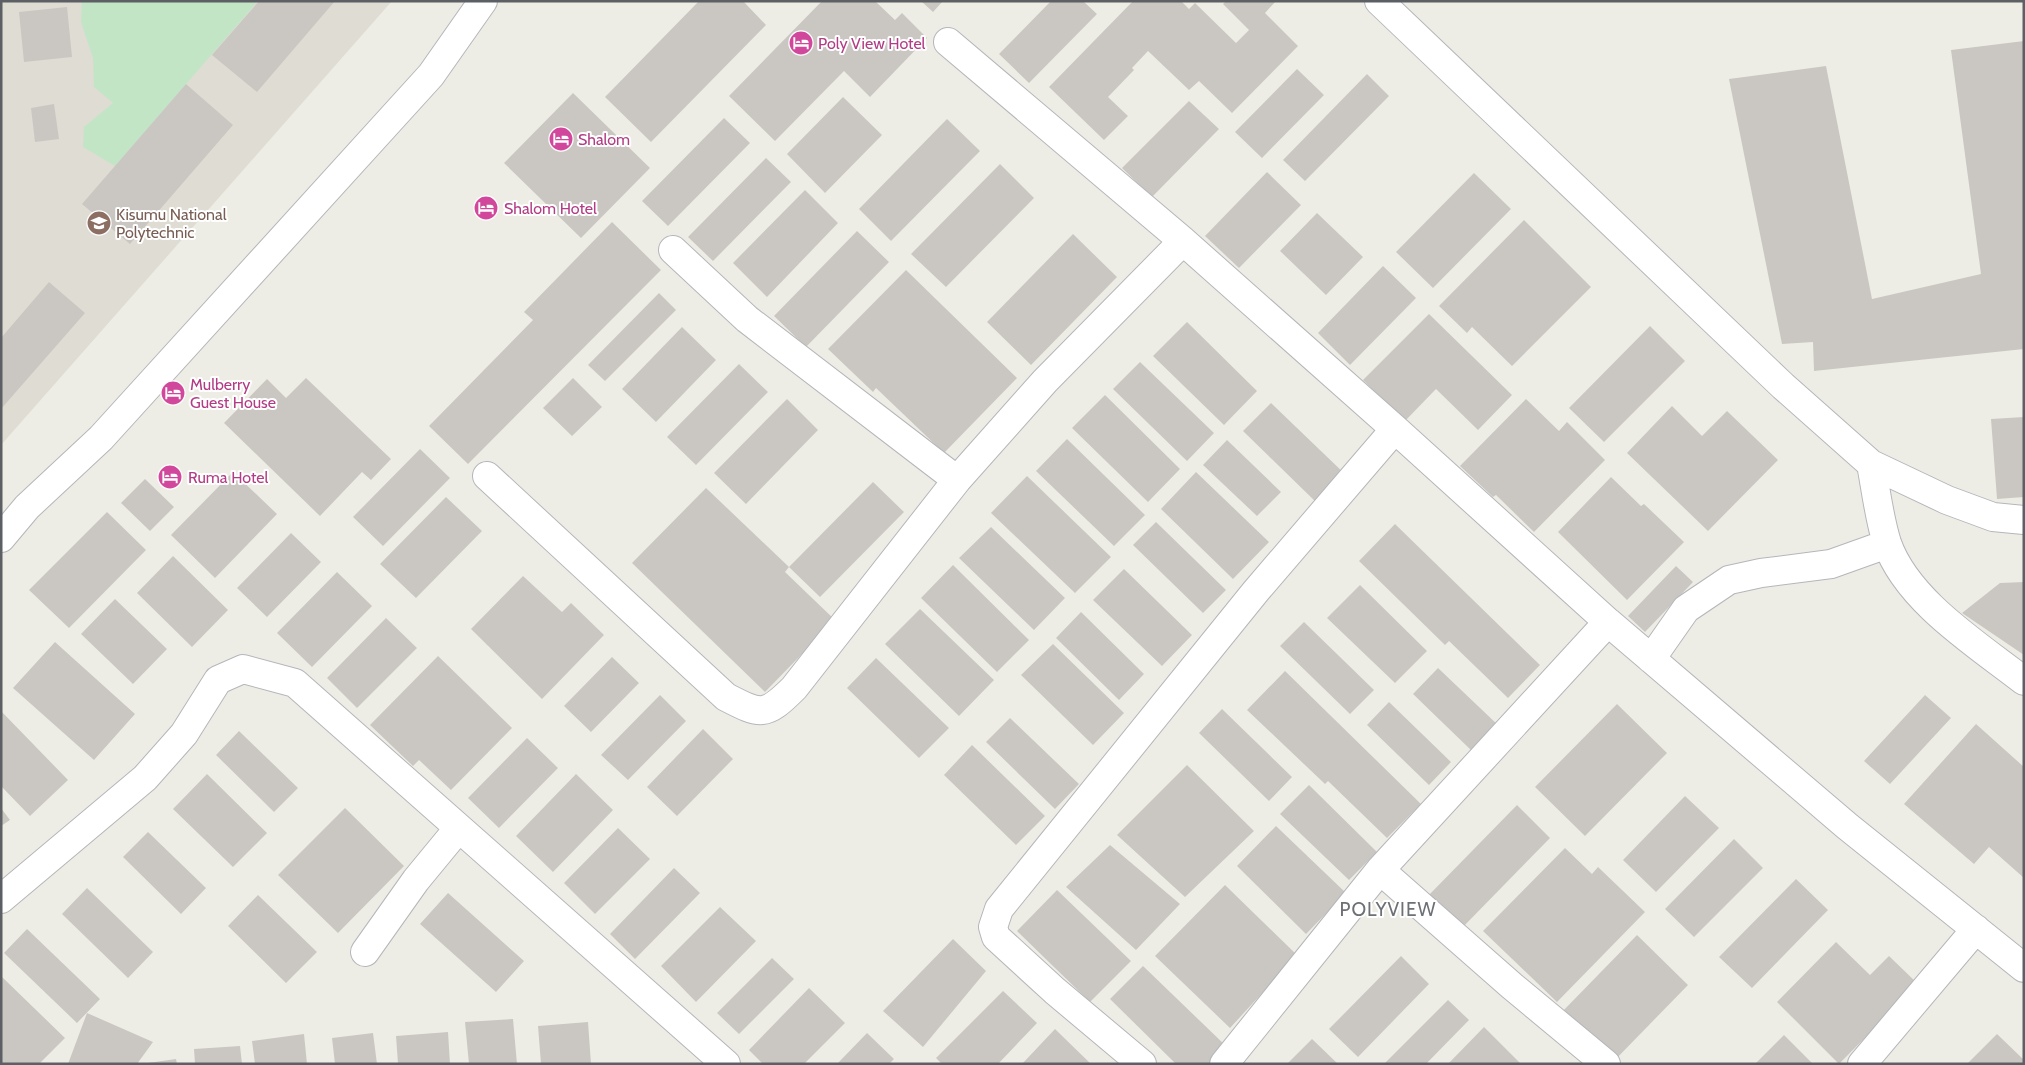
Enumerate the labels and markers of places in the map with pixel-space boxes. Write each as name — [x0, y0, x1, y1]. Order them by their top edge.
hotel icon: Poly View Hotel — [788, 30, 814, 56]
place label: Poly View Hotel — [818, 34, 926, 53]
hotel icon: Shalom — [548, 126, 574, 152]
place label: Shalom — [578, 130, 630, 149]
hotel icon: Shalom Hotel — [473, 195, 499, 221]
place label: Shalom Hotel — [504, 199, 597, 218]
place label: Kisumu National Polytechnic — [116, 205, 227, 242]
school or university icon: Kisumu National Polytechnic — [86, 210, 112, 236]
place label: Mulberry Guest House — [190, 375, 276, 412]
hotel icon: Mulberry Guest House — [160, 380, 186, 406]
hotel icon: Ruma Hotel — [157, 464, 183, 490]
place label: Ruma Hotel — [188, 468, 268, 487]

